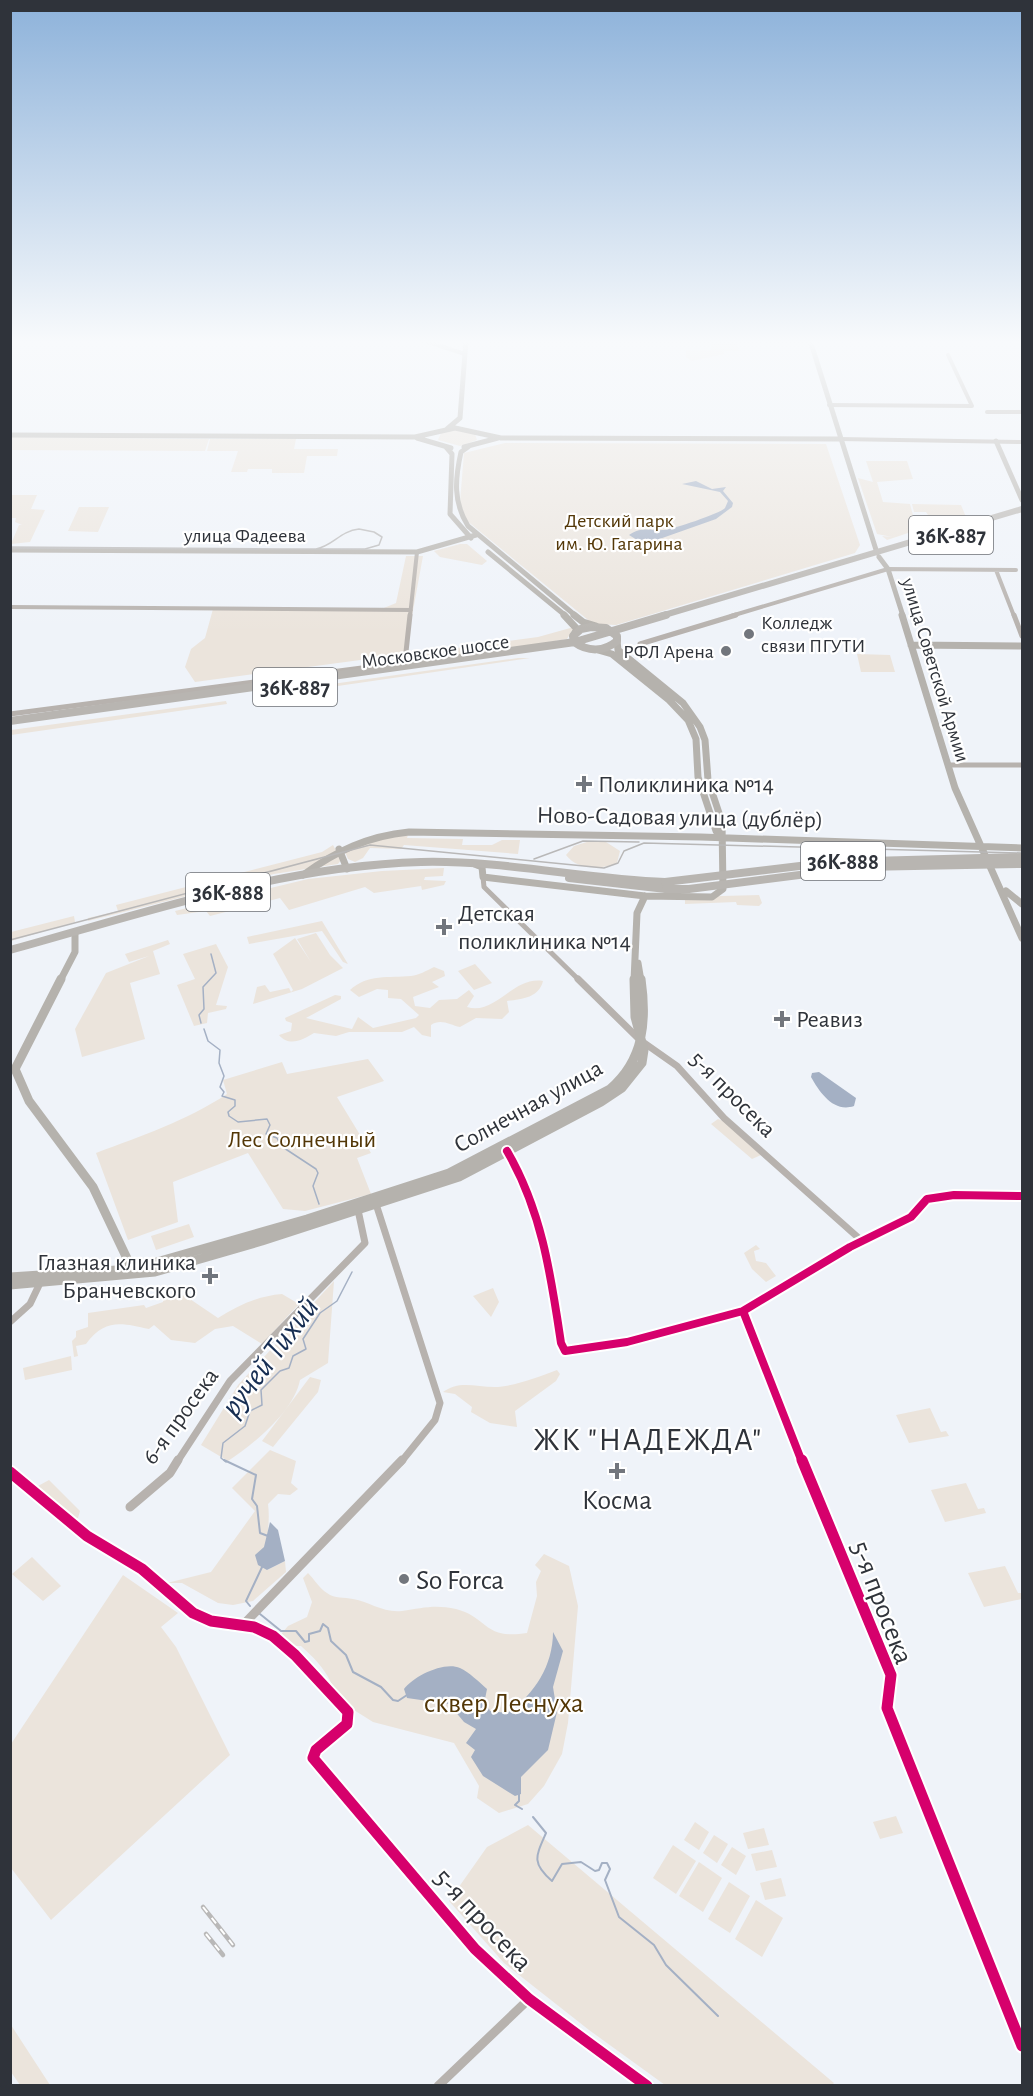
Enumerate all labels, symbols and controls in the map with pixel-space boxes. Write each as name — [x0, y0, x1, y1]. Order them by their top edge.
park label: Детский парк им. Ю. Гагарина — [555, 511, 683, 554]
road number: 36К-887 — [909, 516, 993, 554]
street label: улица Фадеева — [183, 526, 306, 546]
street label: улица Советской Армии — [897, 575, 973, 765]
place label: Колледж связи ПГУТИ — [761, 613, 865, 656]
marker: Колледж связи ПГУТИ — [742, 627, 756, 641]
street label: Московское шоссе — [360, 632, 510, 672]
place label: РФЛ Арена — [623, 642, 714, 662]
marker: РФЛ Арена — [719, 644, 733, 658]
road number: 36К-887 — [253, 668, 337, 706]
place label: Поликлиника №14 — [598, 773, 774, 797]
marker: Поликлиника №14 — [575, 775, 593, 793]
street label: Ново-Садовая улица (дублёр) — [536, 804, 823, 832]
road number: 36К-888 — [801, 842, 885, 880]
road number: 36К-888 — [186, 873, 270, 911]
place label: Детская поликлиника №14 — [458, 902, 631, 954]
marker: Детская поликлиника №14 — [435, 918, 453, 936]
place label: Реавиз — [796, 1008, 863, 1032]
marker: Реавиз — [773, 1010, 791, 1028]
street label: 5-я просека — [685, 1047, 780, 1142]
street label: Солнечная улица — [450, 1056, 607, 1158]
park label: Лес Солнечный — [228, 1128, 376, 1152]
place label: Глазная клиника Бранчевского — [37, 1251, 196, 1303]
marker: Глазная клиника Бранчевского — [201, 1267, 219, 1285]
water label: ручей Тихий — [215, 1291, 326, 1423]
street label: 6-я просека — [138, 1364, 223, 1469]
district label: ЖК "НАДЕЖДА" — [533, 1424, 763, 1456]
marker: Косма — [608, 1462, 626, 1480]
place label: Косма — [582, 1487, 652, 1515]
street label: 5-я просека — [845, 1537, 917, 1668]
place label: So Forca — [416, 1567, 504, 1595]
marker: So Forca — [397, 1572, 411, 1586]
park label: сквер Леснуха — [424, 1690, 584, 1718]
street label: 5-я просека — [428, 1864, 537, 1977]

